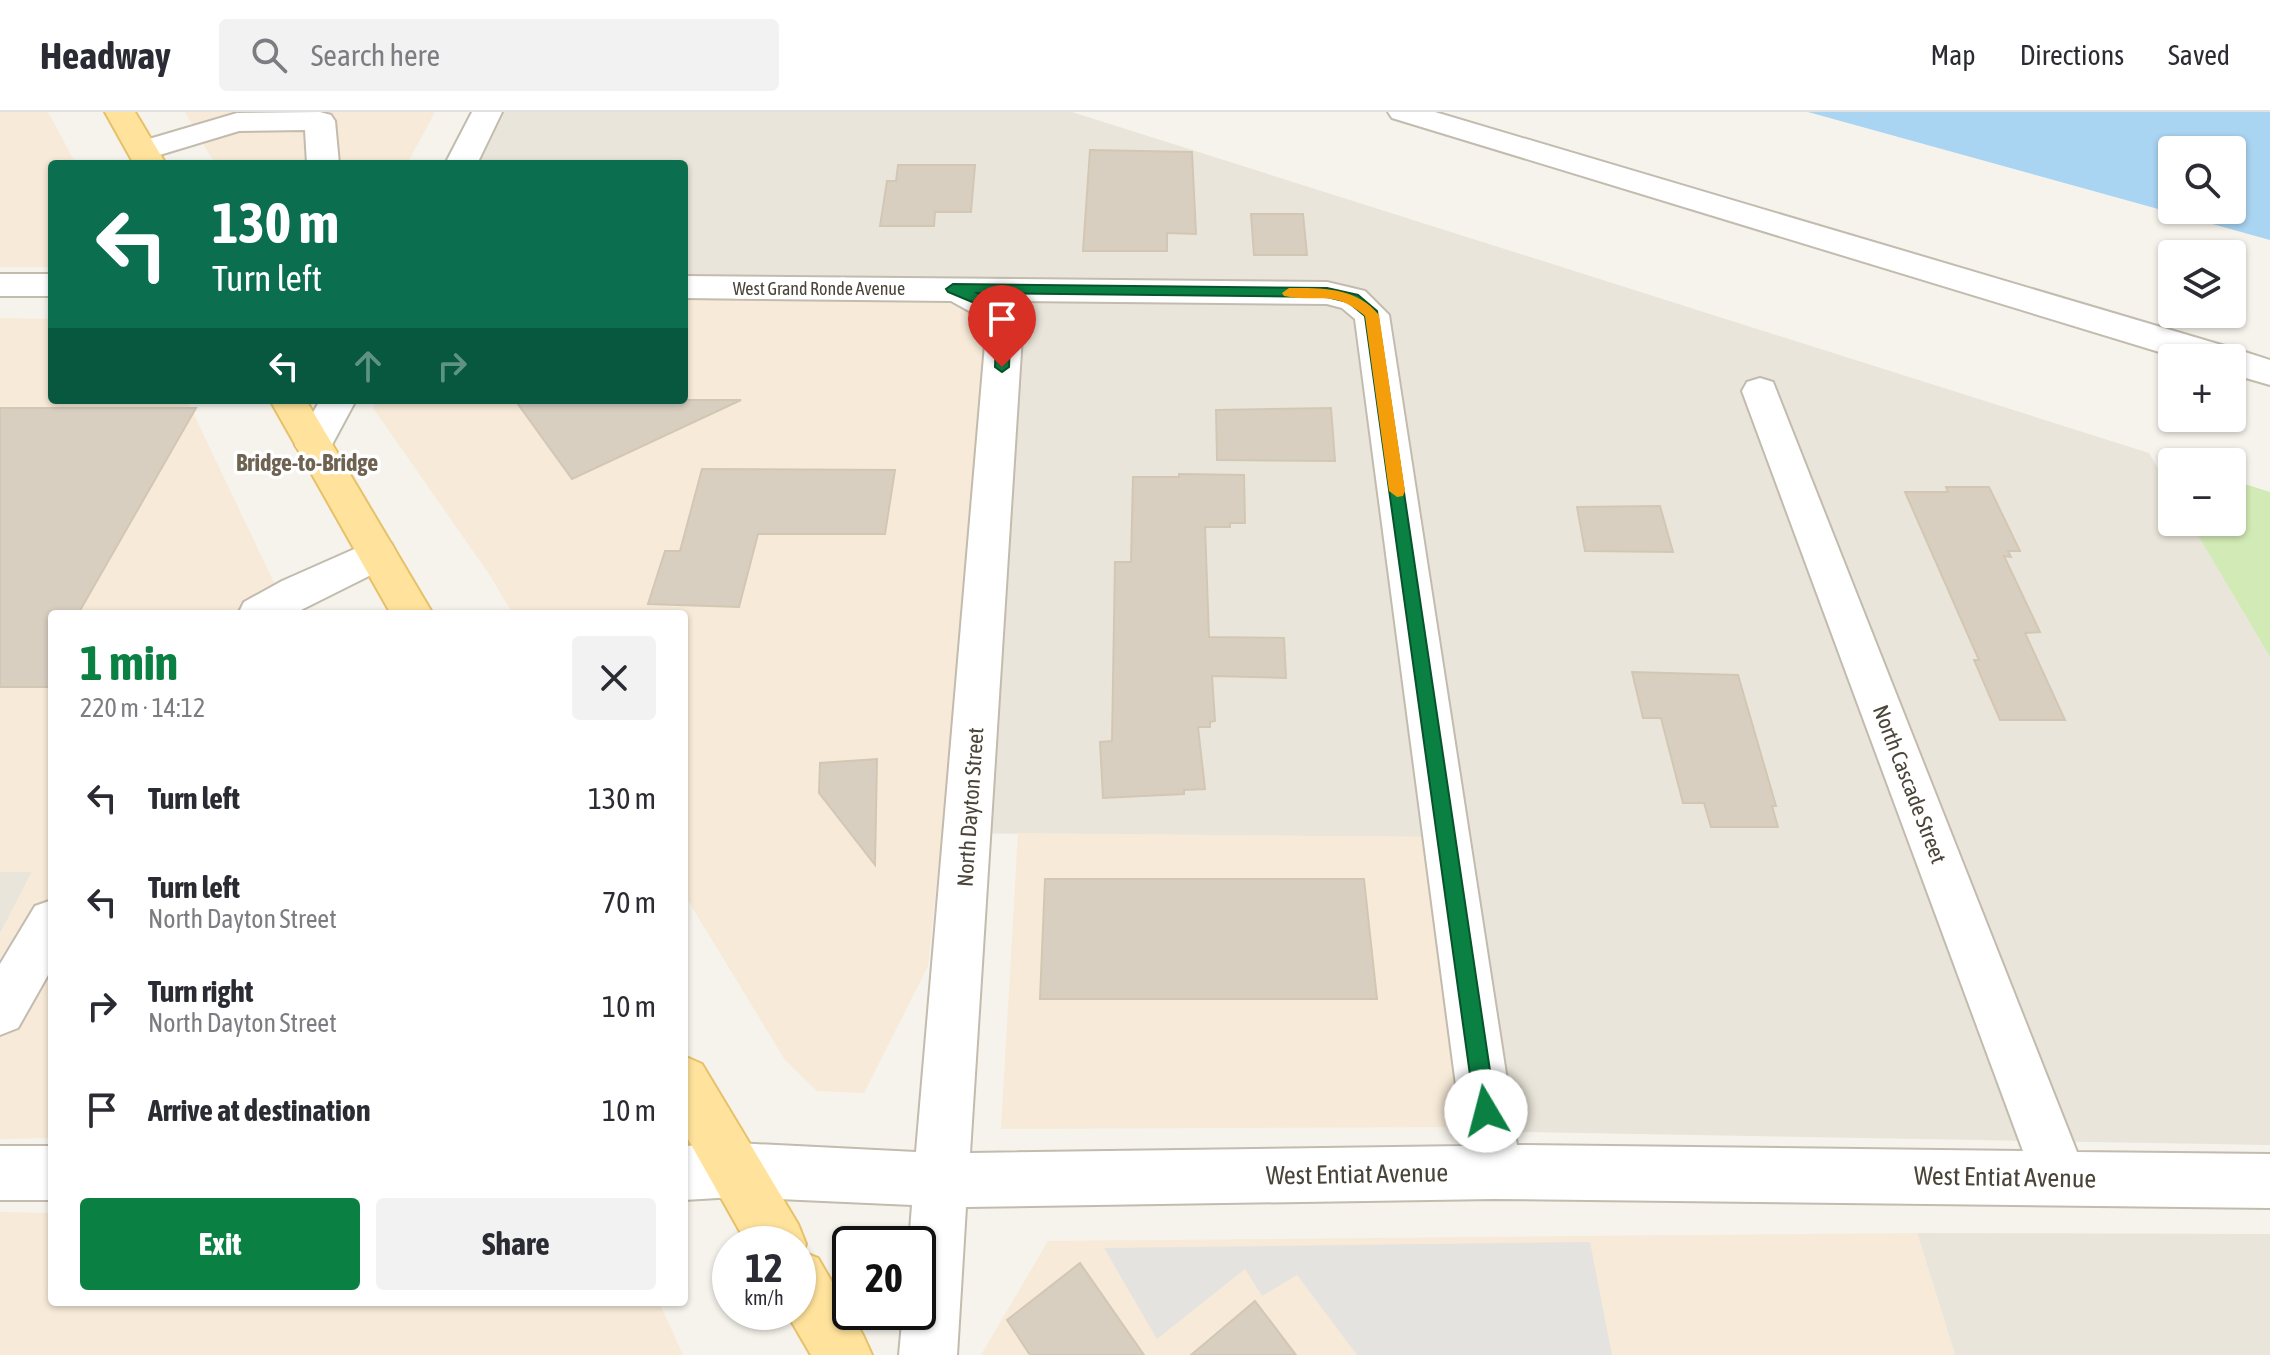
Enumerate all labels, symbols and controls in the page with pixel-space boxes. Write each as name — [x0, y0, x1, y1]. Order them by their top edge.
search box — [219, 19, 779, 91]
icon: search — [247, 33, 291, 77]
text: Headway — [40, 34, 171, 77]
text: Search here — [311, 38, 440, 72]
text: Map — [1931, 39, 1976, 71]
text: Directions — [2020, 39, 2124, 71]
text: Saved — [2168, 39, 2230, 71]
map controls — [2158, 136, 2246, 536]
button: search — [2158, 136, 2246, 224]
text: 130 m — [212, 191, 339, 255]
icon: left — [80, 192, 184, 296]
button: layers — [2158, 240, 2246, 328]
text: Turn left — [212, 257, 322, 299]
street label: West Grand Ronde Avenue — [733, 278, 905, 299]
pin — [968, 285, 1036, 367]
icon: arrive — [980, 297, 1024, 341]
icon: left — [262, 344, 306, 388]
icon: ahead — [346, 344, 390, 388]
icon: right — [430, 344, 474, 388]
button: + — [2158, 344, 2246, 432]
button: − — [2158, 448, 2246, 536]
district label: Bridge-to-Bridge — [236, 449, 378, 476]
text: 1 min — [80, 635, 178, 690]
button: close — [572, 636, 656, 720]
text: 220 m · 14:12 — [80, 693, 205, 723]
street label: North Cascade Street — [1868, 701, 1952, 867]
street label: North Dayton Street — [951, 726, 989, 888]
icon: left — [80, 776, 124, 820]
text: Turn left — [148, 781, 240, 815]
text: 130 m — [588, 781, 656, 815]
text: Turn left — [148, 870, 240, 904]
icon: left — [80, 880, 124, 924]
text: 70 m — [602, 885, 656, 919]
text: North Dayton Street — [148, 904, 337, 934]
text: Turn right — [148, 974, 254, 1008]
icon: right — [80, 984, 124, 1028]
text: 10 m — [602, 989, 656, 1023]
text: North Dayton Street — [148, 1008, 337, 1038]
position arrow — [1444, 1069, 1528, 1153]
icon: arrive — [80, 1088, 124, 1132]
text: Arrive at destination — [148, 1093, 370, 1127]
text: 10 m — [602, 1093, 656, 1127]
street label: West Entiat Avenue — [1266, 1157, 1448, 1191]
street label: West Entiat Avenue — [1914, 1160, 2096, 1194]
button: Exit — [80, 1198, 360, 1290]
button: Share — [376, 1198, 656, 1290]
speed limit sign: 20 — [832, 1226, 936, 1330]
text: 12 — [745, 1245, 783, 1290]
text: km/h — [744, 1286, 784, 1309]

